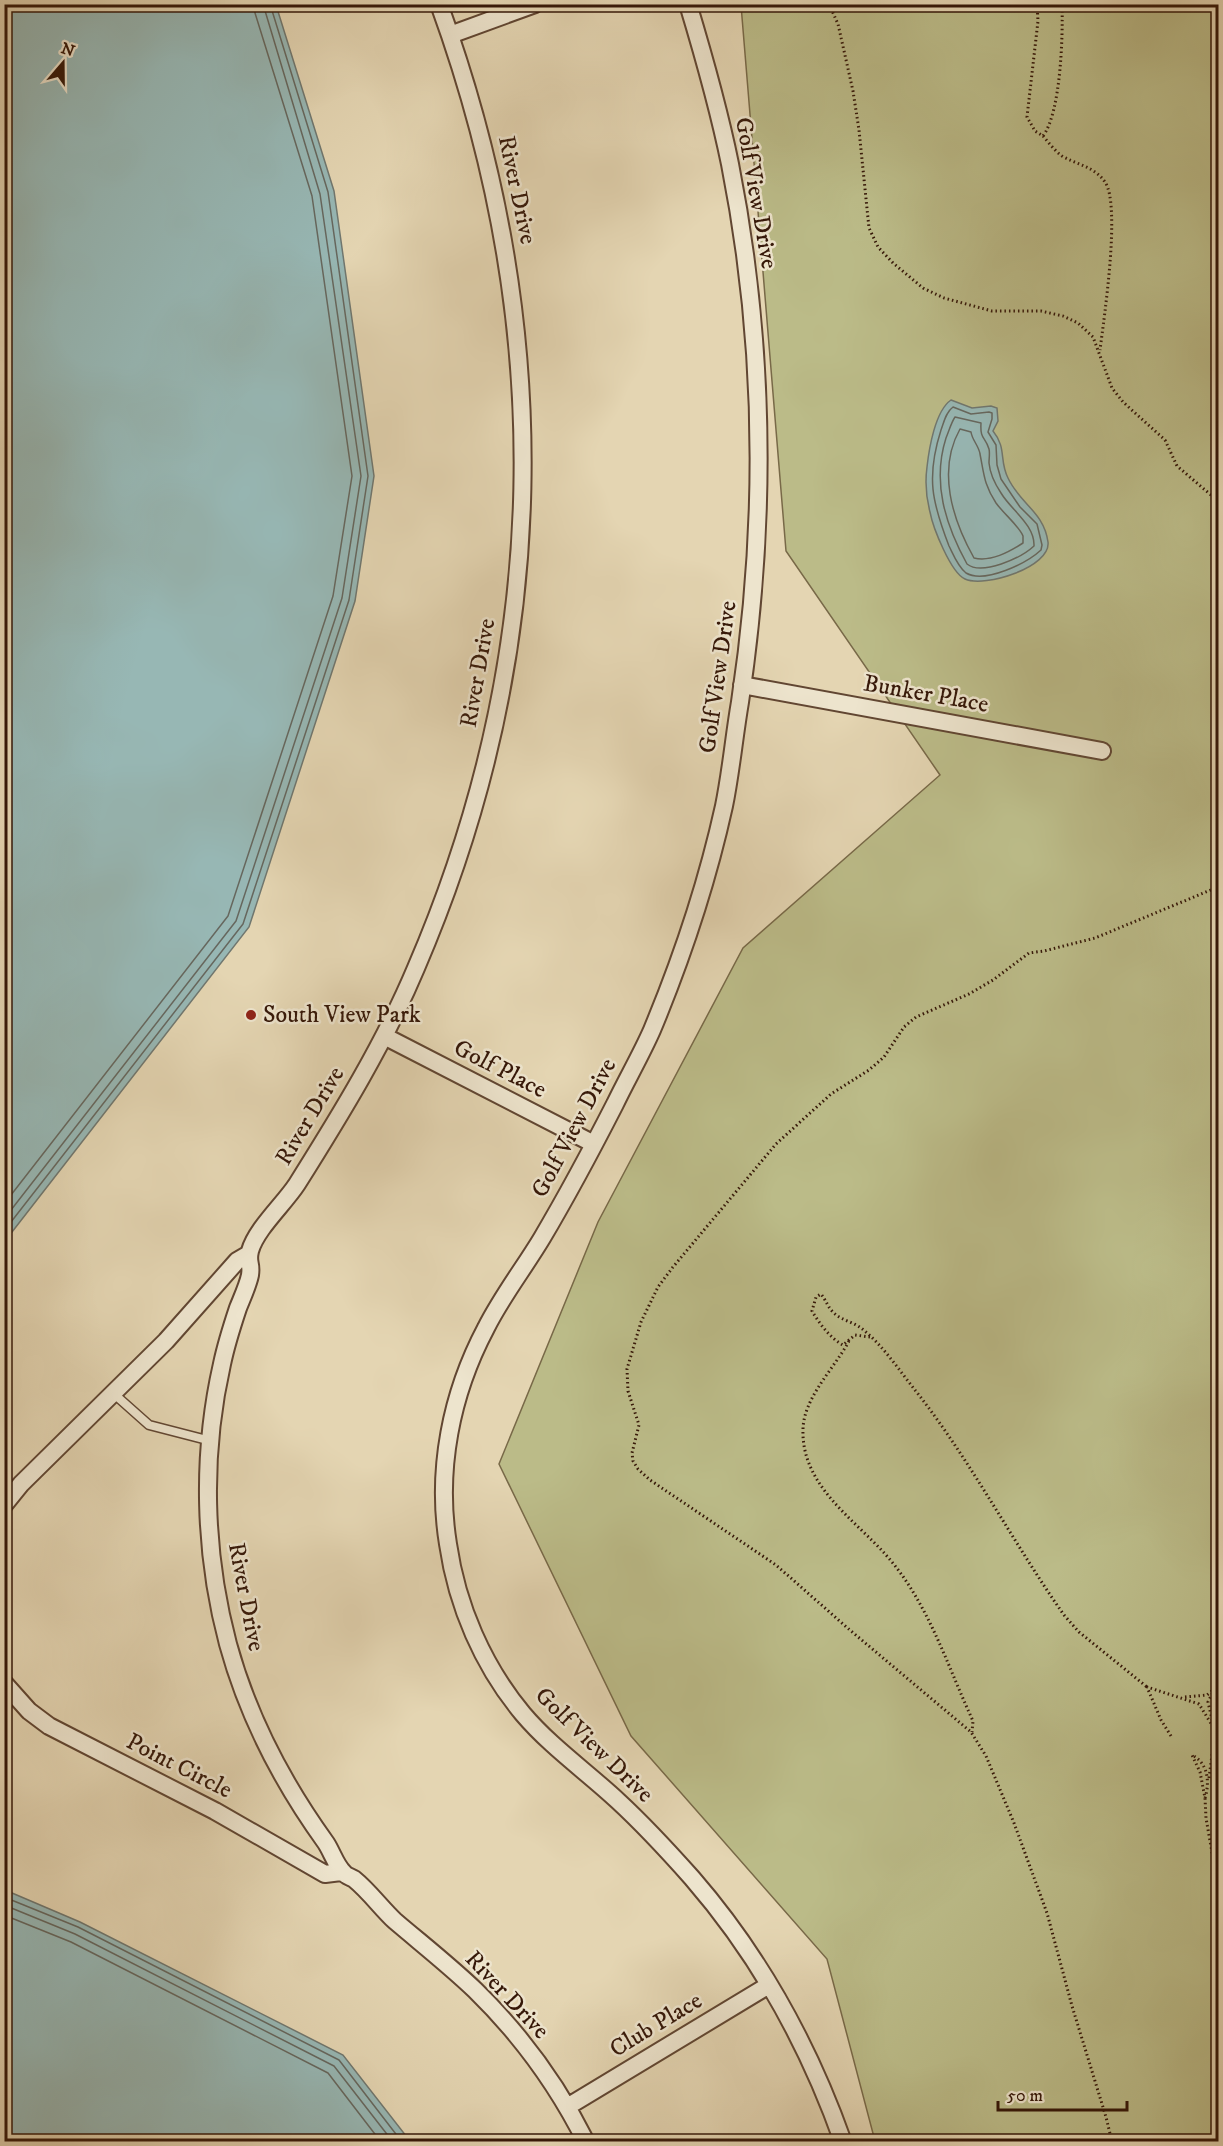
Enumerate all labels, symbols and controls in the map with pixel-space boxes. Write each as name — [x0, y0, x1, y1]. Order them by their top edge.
north arrow — [33, 33, 93, 93]
text: N — [58, 38, 77, 61]
street label: Golf View Drive — [728, 115, 784, 271]
street label: River Drive — [491, 133, 543, 247]
street label: Golf View Drive — [692, 599, 744, 755]
street label: River Drive — [454, 616, 502, 730]
street label: Bunker Place — [861, 668, 991, 720]
place label: South View Park — [263, 1000, 421, 1030]
marker: South View Park — [244, 1008, 258, 1022]
street label: Golf Place — [449, 1033, 551, 1105]
street label: Golf View Drive — [525, 1053, 623, 1203]
street label: River Drive — [269, 1061, 351, 1171]
street label: River Drive — [221, 1540, 271, 1654]
street label: Golf View Drive — [528, 1681, 660, 1809]
street label: Point Circle — [121, 1727, 237, 1805]
street label: River Drive — [458, 1945, 556, 2046]
street label: Club Place — [604, 1986, 708, 2064]
scale bar — [998, 2074, 1127, 2112]
text: 50 m — [1007, 2085, 1043, 2107]

